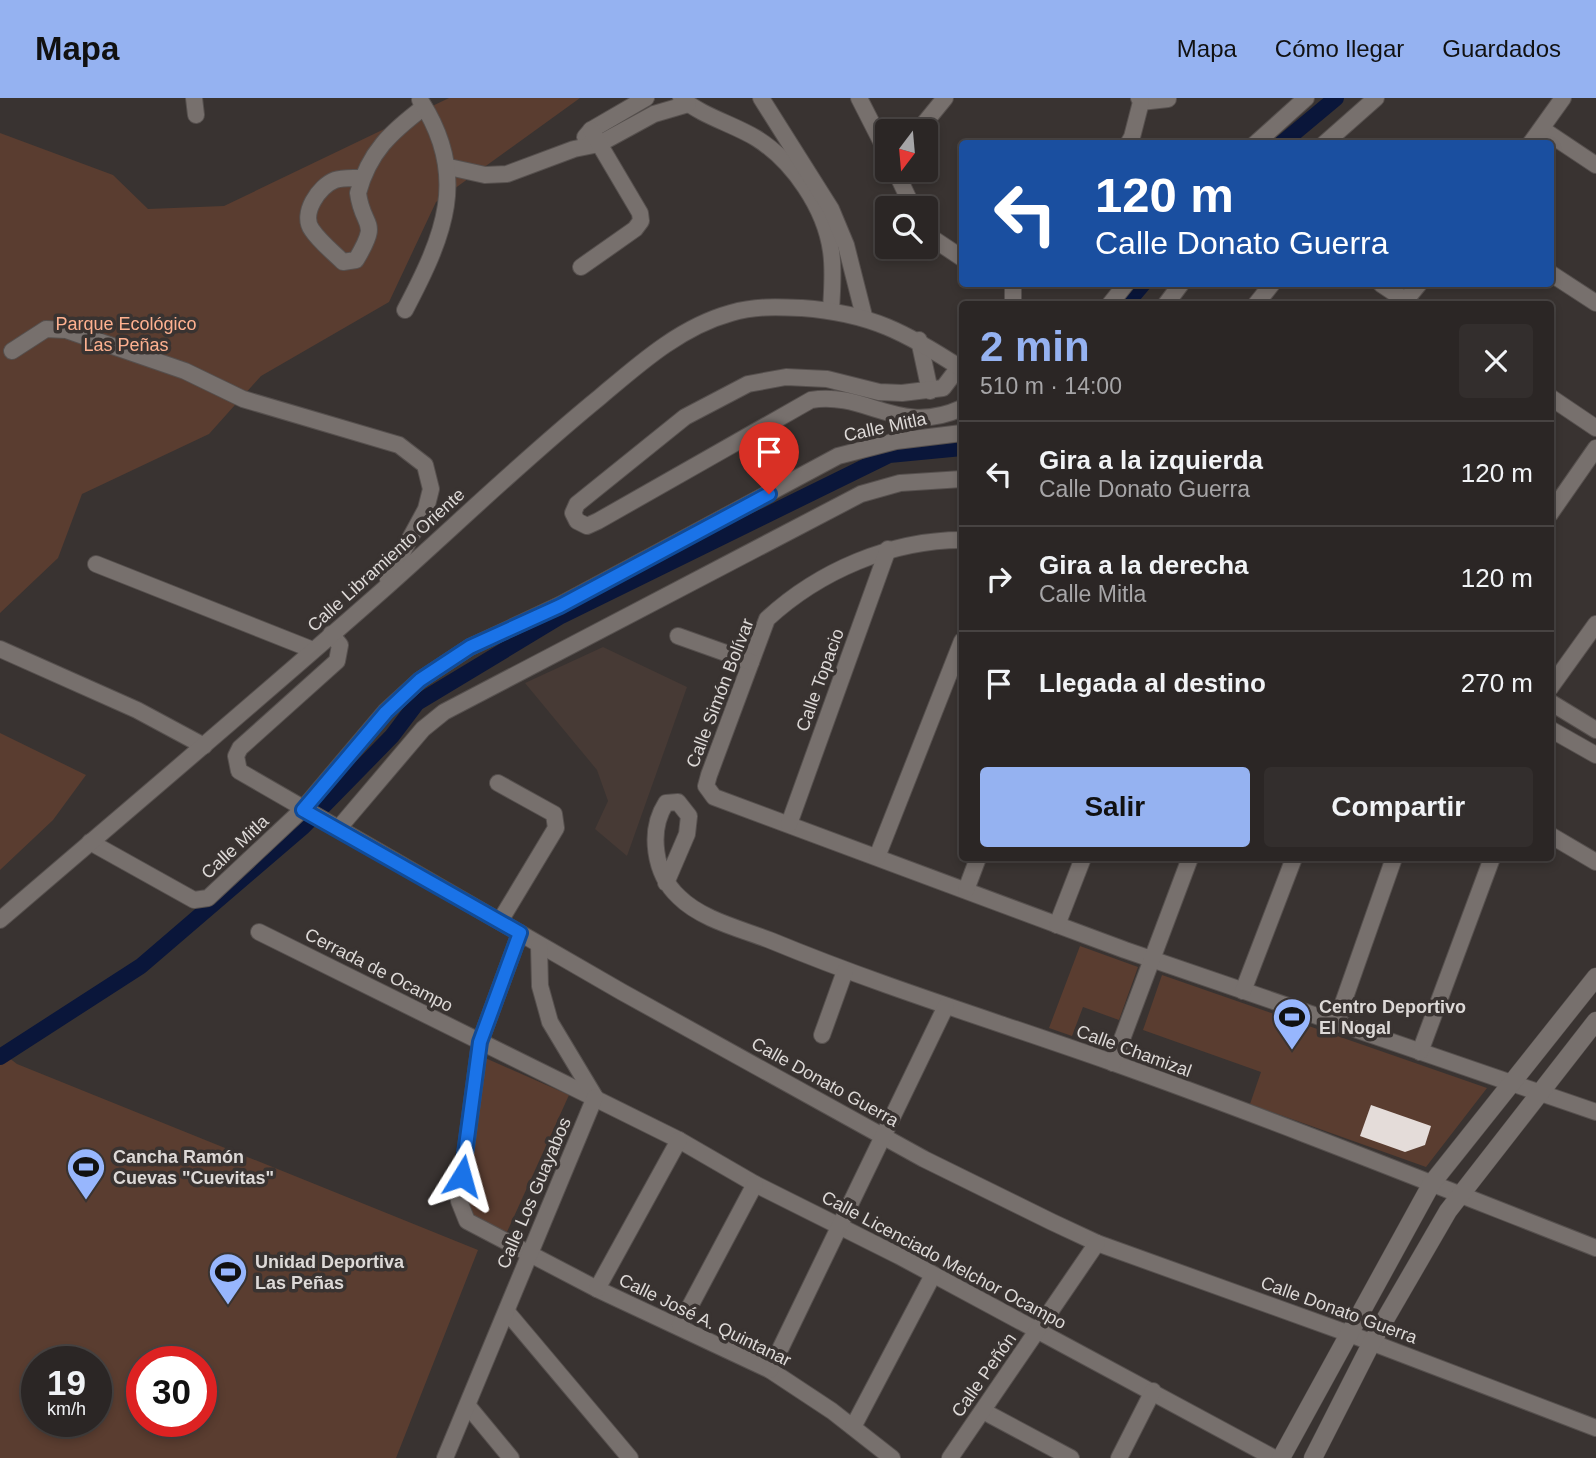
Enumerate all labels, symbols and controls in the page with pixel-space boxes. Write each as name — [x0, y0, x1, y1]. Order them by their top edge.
text: Mapa — [35, 30, 119, 67]
text: Mapa — [1177, 35, 1237, 62]
text: Cómo llegar — [1275, 35, 1404, 62]
text: Guardados — [1442, 35, 1561, 62]
north arrow — [875, 119, 938, 182]
map controls — [875, 119, 938, 259]
icon: left — [980, 168, 1071, 259]
text: 120 m — [1095, 168, 1234, 222]
button: search — [875, 196, 938, 259]
text: Calle Donato Guerra — [1095, 225, 1388, 261]
park label: Parque Ecológico Las Peñas — [55, 314, 197, 355]
text: 2 min — [980, 323, 1090, 370]
button: close — [1459, 324, 1533, 398]
text: 510 m · 14:00 — [980, 373, 1122, 399]
street label: Calle Mitla — [842, 408, 929, 446]
pin — [739, 422, 799, 494]
icon: arrive — [750, 433, 788, 471]
text: Gira a la izquierda — [1039, 445, 1263, 475]
icon: left — [980, 455, 1018, 493]
text: 120 m — [1461, 458, 1533, 488]
text: Calle Donato Guerra — [1039, 476, 1250, 502]
street label: Calle Libramiento Oriente — [303, 484, 469, 636]
text: Gira a la derecha — [1039, 550, 1249, 580]
icon: right — [980, 560, 1018, 598]
text: 120 m — [1461, 563, 1533, 593]
text: Calle Mitla — [1039, 581, 1146, 607]
street label: Calle Simón Bolívar — [682, 616, 758, 770]
street label: Calle Topacio — [792, 626, 848, 734]
icon: arrive — [980, 665, 1018, 703]
text: Llegada al destino — [1039, 668, 1266, 698]
text: 270 m — [1461, 668, 1533, 698]
button: Salir — [980, 767, 1250, 847]
button: Compartir — [1264, 767, 1533, 847]
street label: Calle Mitla — [197, 810, 273, 883]
street label: Cerrada de Ocampo — [302, 924, 456, 1016]
sports icon: Centro Deportivo El Nogal — [1271, 996, 1313, 1051]
place label: Centro Deportivo El Nogal — [1319, 997, 1466, 1038]
street label: Calle Chamizal — [1074, 1021, 1194, 1081]
street label: Calle Donato Guerra — [748, 1033, 903, 1131]
street label: Calle Los Guayabos — [493, 1114, 575, 1272]
position arrow — [425, 1139, 499, 1213]
sports icon: Cancha Ramón Cuevas "Cuevitas" — [65, 1146, 107, 1201]
place label: Cancha Ramón Cuevas "Cuevitas" — [113, 1147, 274, 1188]
street label: Calle Licenciado Melchor Ocampo — [818, 1187, 1070, 1333]
sports icon: Unidad Deportiva Las Peñas — [207, 1251, 249, 1306]
place label: Unidad Deportiva Las Peñas — [255, 1252, 405, 1293]
street label: Calle José A. Quintanar — [616, 1270, 794, 1370]
street label: Calle Donato Guerra — [1258, 1272, 1421, 1348]
street label: Calle Peñón — [948, 1329, 1020, 1421]
speed limit sign: 30 — [126, 1346, 217, 1437]
text: 19 — [47, 1363, 86, 1402]
text: km/h — [47, 1399, 86, 1419]

